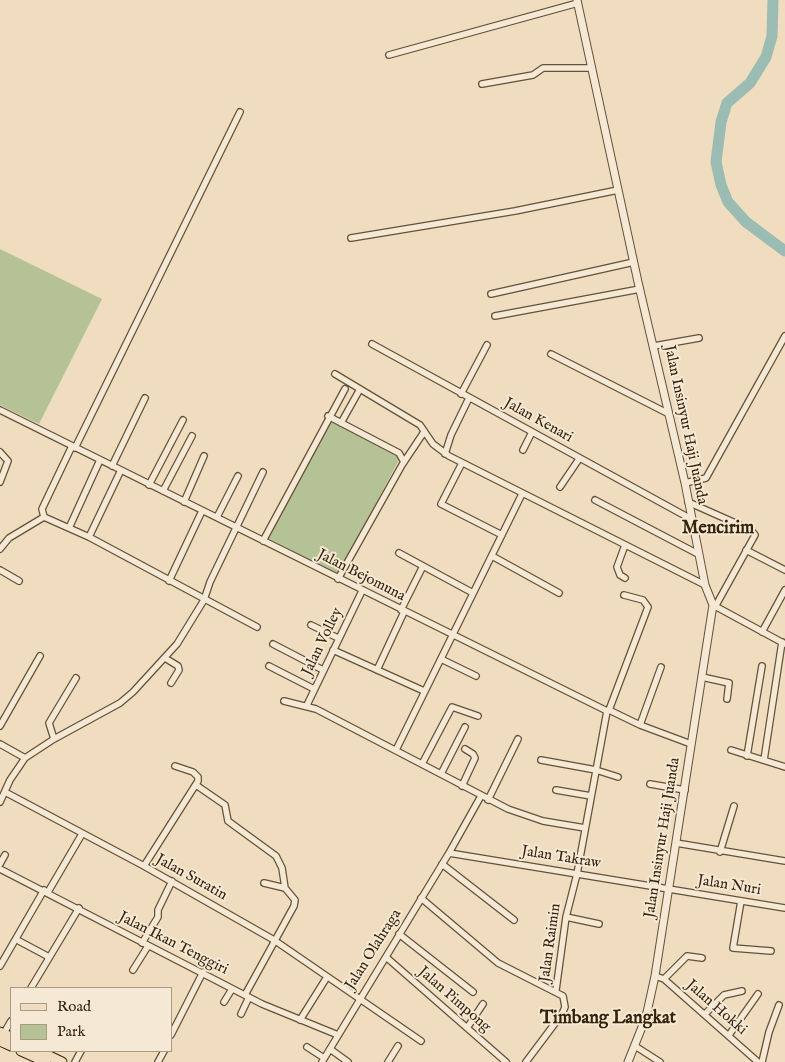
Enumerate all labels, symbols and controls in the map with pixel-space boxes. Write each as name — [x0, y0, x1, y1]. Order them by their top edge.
street label: Jalan Insinyur Haji Juanda — [659, 344, 711, 506]
street label: Jalan Kenari — [500, 395, 576, 447]
district label: Mencirim — [682, 518, 754, 540]
street label: Jalan Bejomuna — [314, 546, 408, 606]
street label: Jalan Volley — [299, 605, 347, 679]
street label: Jalan Insinyur Haji Juanda — [641, 756, 685, 920]
street label: Jalan Takraw — [520, 843, 602, 873]
street label: Jalan Suratin — [152, 851, 230, 905]
street label: Jalan Nuri — [696, 872, 762, 900]
street label: Jalan Raimin — [537, 902, 565, 984]
street label: Jalan Olahraga — [342, 906, 406, 994]
street label: Jalan Ikan Tenggiri — [115, 909, 231, 979]
street label: Jalan Pimpong — [414, 963, 494, 1037]
street label: Jalan Hokki — [682, 977, 750, 1039]
legend — [10, 987, 172, 1052]
text: Road — [57, 997, 91, 1016]
district label: Timbang Langkat — [540, 1008, 676, 1030]
text: Park — [57, 1022, 86, 1041]

